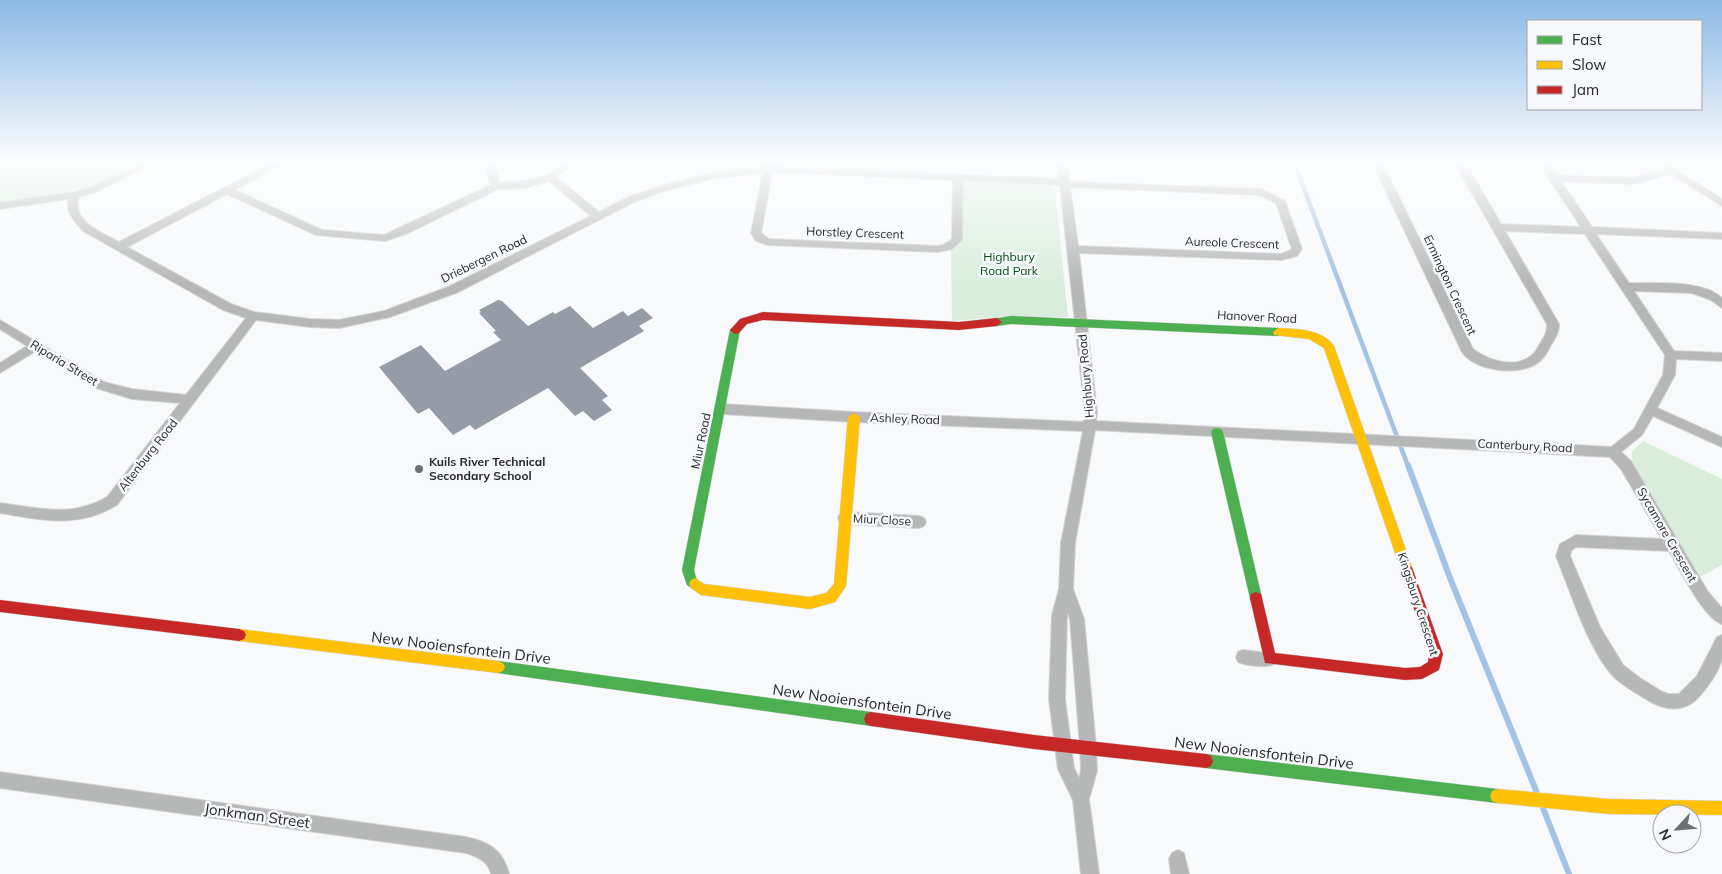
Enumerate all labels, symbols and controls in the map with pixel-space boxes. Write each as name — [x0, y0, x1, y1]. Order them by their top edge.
legend — [1527, 20, 1702, 110]
text: Fast — [1572, 30, 1602, 49]
text: Slow — [1572, 55, 1606, 74]
text: Jam — [1572, 80, 1599, 99]
street label: Horstley Crescent — [806, 223, 904, 242]
street label: Driebergen Road — [438, 231, 529, 286]
street label: Ermington Crescent — [1421, 232, 1480, 337]
street label: Aureole Crescent — [1185, 233, 1279, 252]
park label: Highbury Road Park — [980, 249, 1039, 278]
street label: Hanover Road — [1217, 307, 1297, 326]
street label: Highbury Road — [1074, 334, 1097, 419]
street label: Riparia Street — [28, 336, 101, 389]
street label: Ashley Road — [870, 410, 940, 427]
street label: Miur Road — [687, 411, 714, 470]
street label: Altenburg Road — [115, 416, 180, 494]
street label: Canterbury Road — [1477, 436, 1573, 455]
place label: Kuils River Technical Secondary School — [429, 454, 545, 483]
marker: Kuils River Technical Secondary School — [413, 463, 425, 475]
street label: Sycamore Crescent — [1634, 485, 1701, 585]
street label: Miur Close — [853, 510, 911, 529]
street label: Kingsbury Crescent — [1395, 550, 1442, 657]
street label: New Nooiensfontein Drive — [370, 627, 552, 668]
street label: New Nooiensfontein Drive — [771, 680, 953, 723]
street label: New Nooiensfontein Drive — [1173, 732, 1355, 773]
street label: Jonkman Street — [203, 799, 311, 832]
north arrow — [1652, 804, 1702, 854]
text: N — [1655, 826, 1676, 843]

